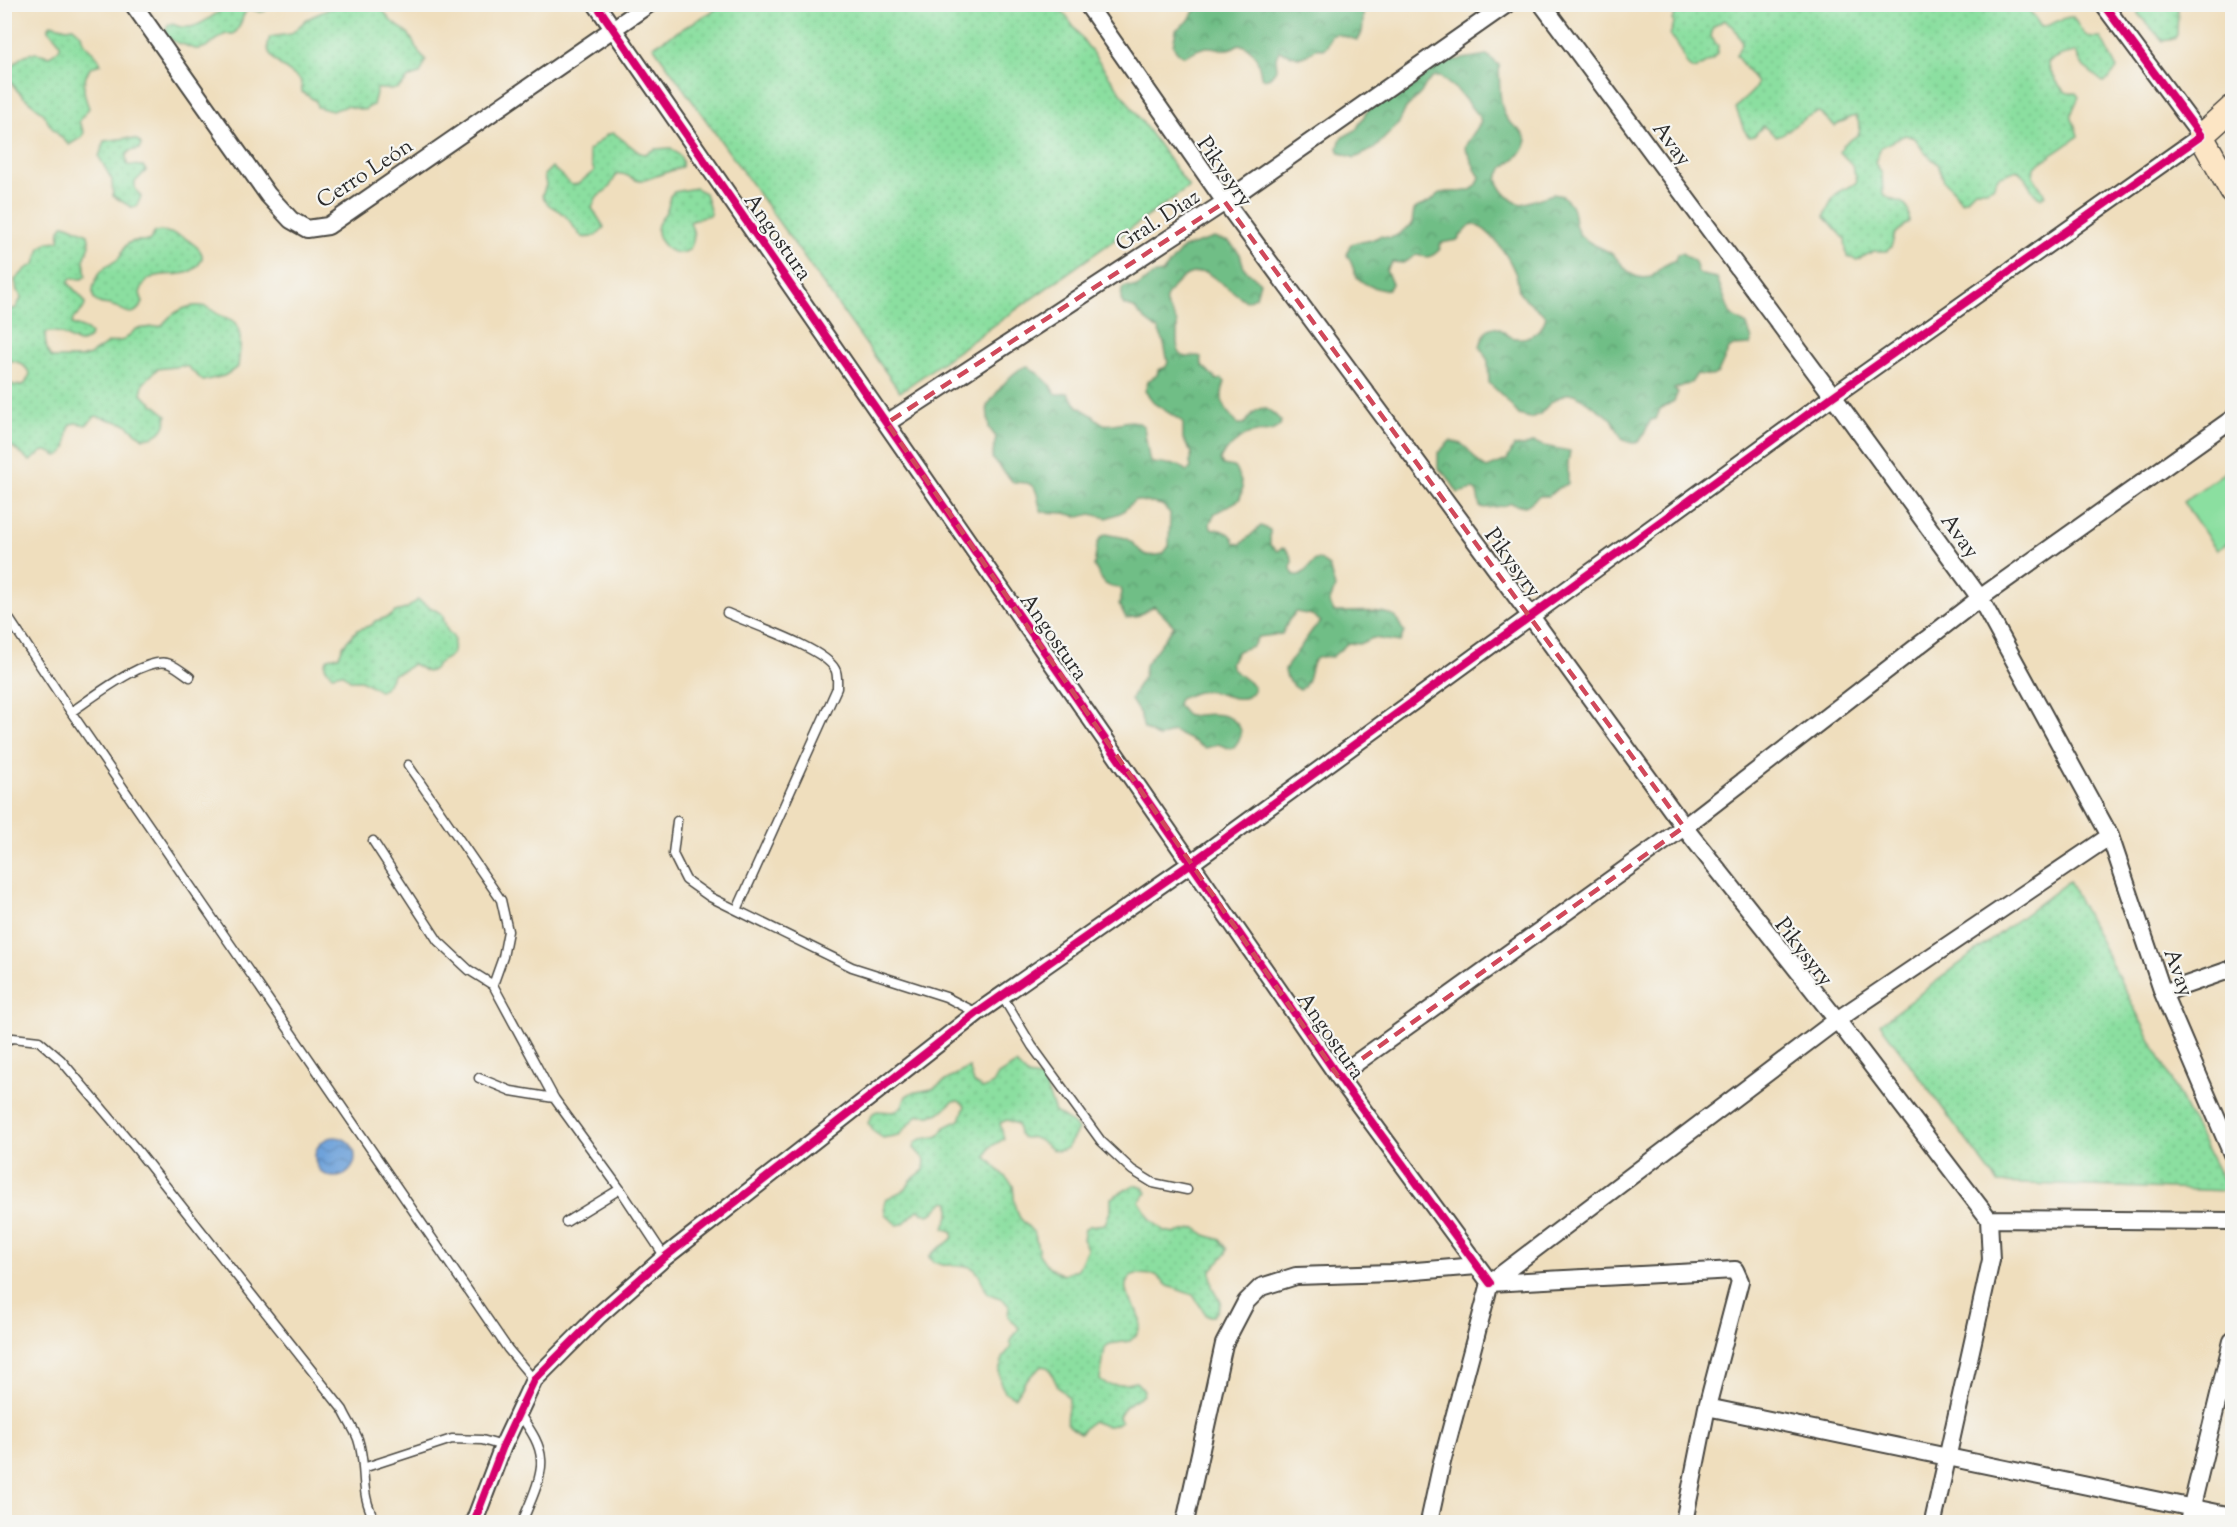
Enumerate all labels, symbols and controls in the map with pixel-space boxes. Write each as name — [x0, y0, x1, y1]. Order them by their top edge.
street label: Avay — [1643, 116, 1698, 174]
street label: Cerro León — [311, 131, 420, 218]
street label: Pikysyry — [1188, 131, 1260, 215]
street label: Gral. Diaz — [1110, 182, 1207, 261]
street label: Angostura — [735, 187, 818, 288]
street label: Avay — [1931, 508, 1986, 566]
street label: Pikysyry — [1475, 522, 1548, 605]
street label: Angostura — [1011, 587, 1094, 688]
street label: Pikysyry — [1765, 912, 1840, 994]
street label: Avay — [2154, 945, 2201, 1002]
street label: Angostura — [1288, 986, 1371, 1087]

